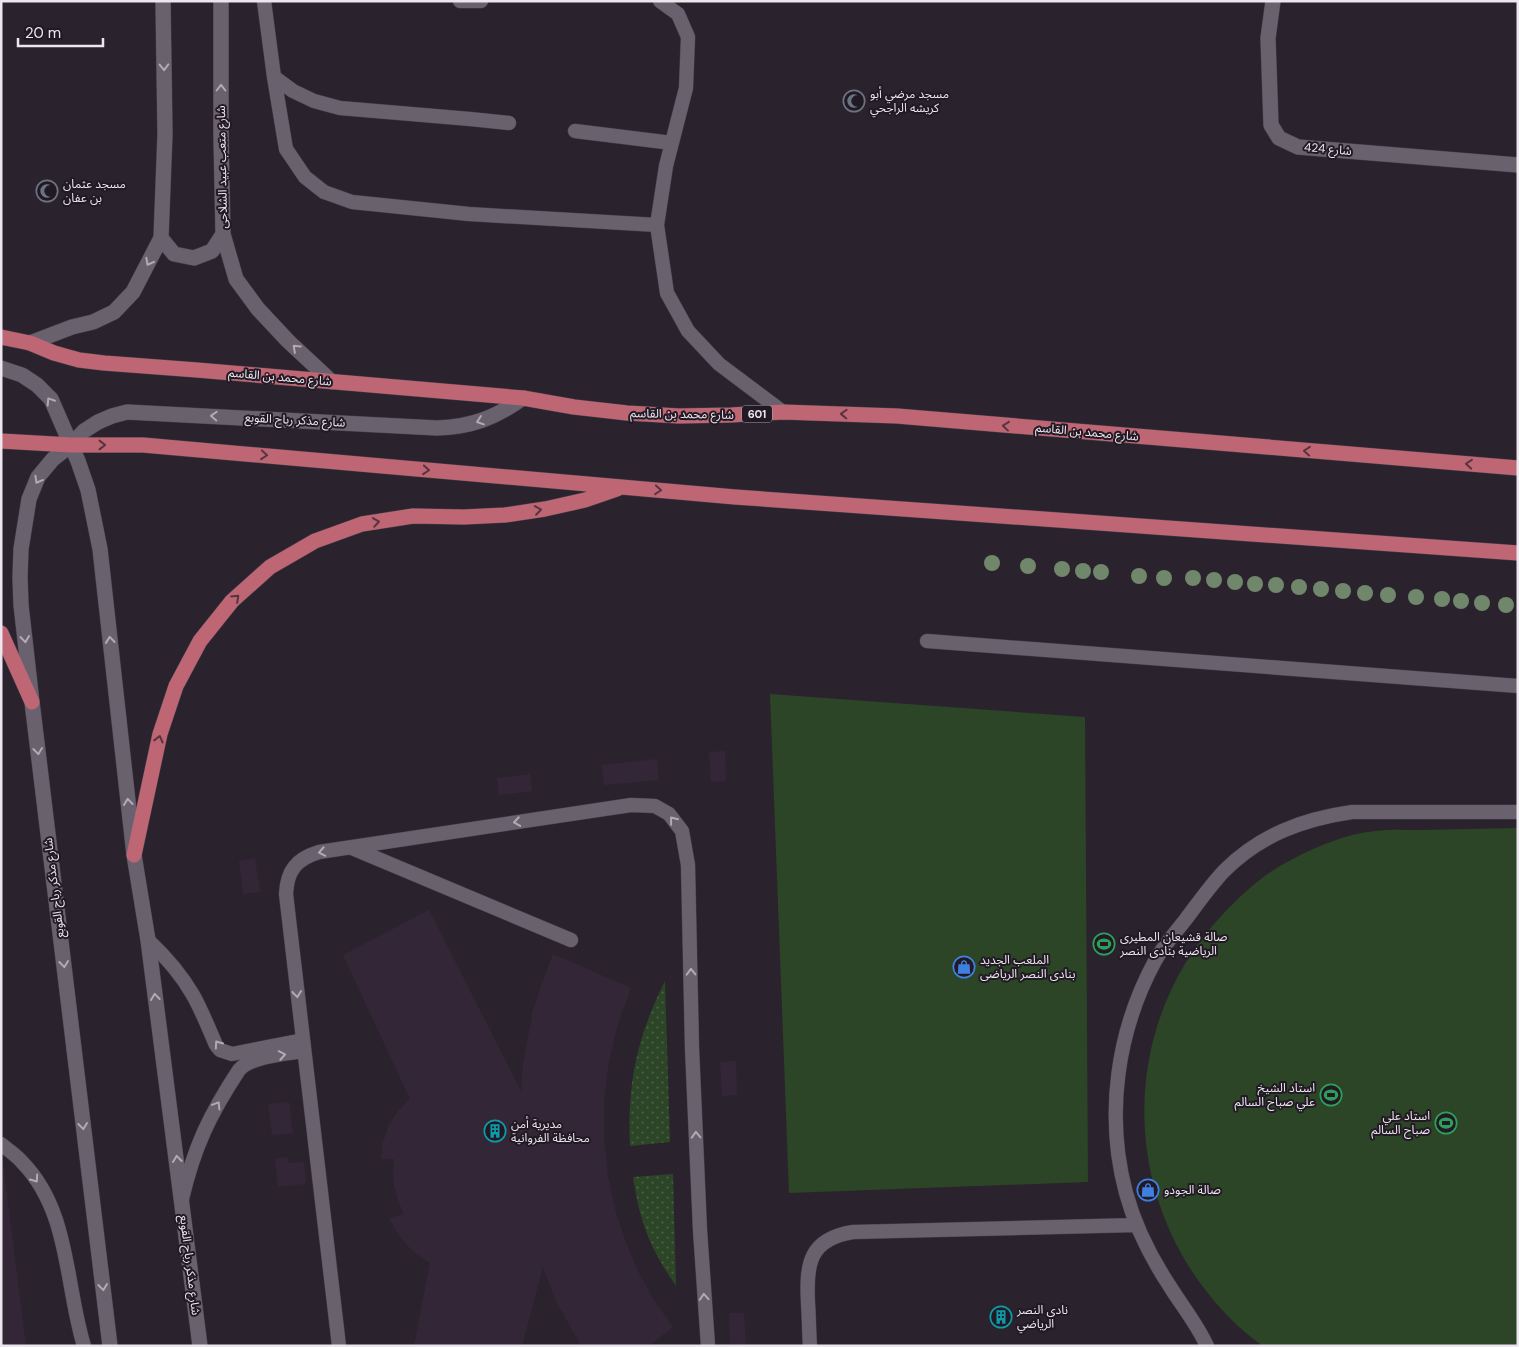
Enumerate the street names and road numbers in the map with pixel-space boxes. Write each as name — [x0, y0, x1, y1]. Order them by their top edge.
street label: شارع متعب عبيد الشلاحى — [213, 105, 232, 229]
street label: شارع 424 — [1303, 139, 1353, 160]
street label: شارع محمد بن القاسم — [228, 365, 332, 390]
street label: شارع محمد بن القاسم — [630, 405, 734, 424]
road number: 601 — [742, 406, 772, 422]
street label: شارع مذكر رباح القوبع — [244, 409, 346, 432]
street label: شارع محمد بن القاسم — [1035, 420, 1139, 445]
street label: شارع مذكر رباح القوبع — [40, 837, 69, 939]
street label: شارع مذكر رباح القوبع — [175, 1214, 204, 1316]

